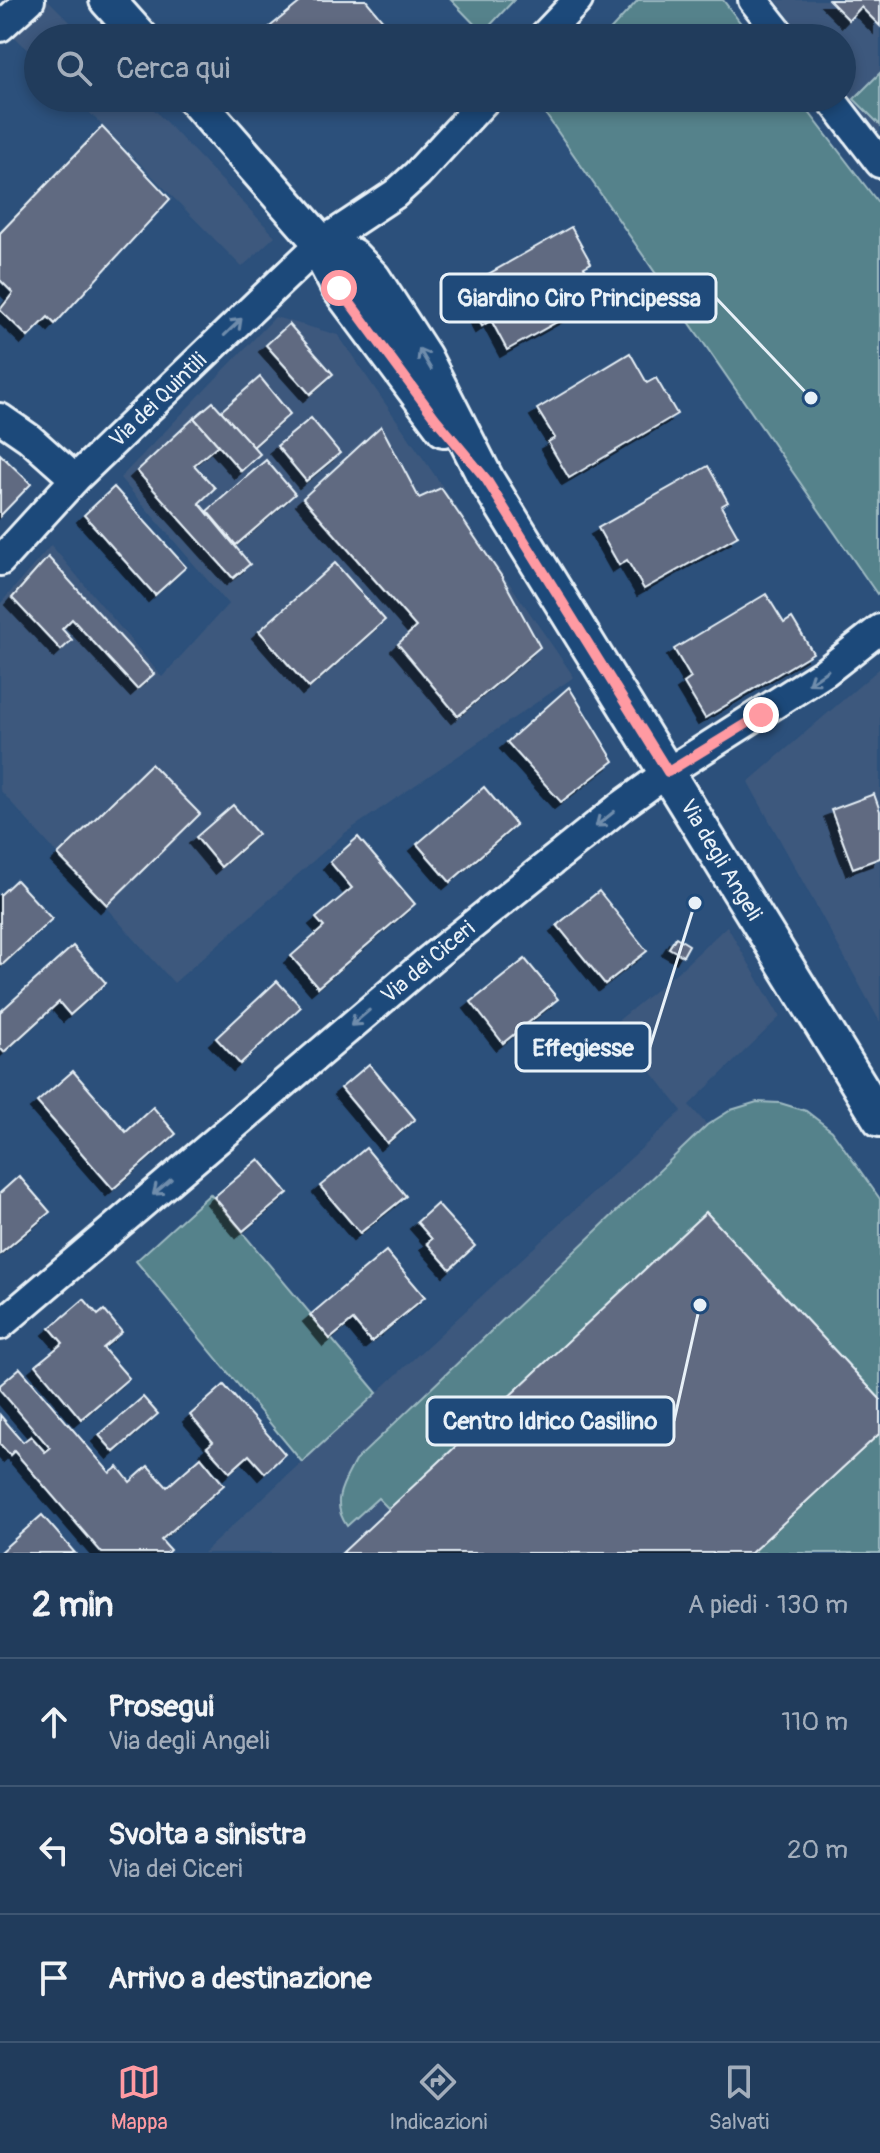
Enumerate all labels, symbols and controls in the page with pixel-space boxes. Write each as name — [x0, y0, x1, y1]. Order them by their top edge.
search box — [24, 24, 856, 112]
icon: search — [52, 46, 96, 90]
text: Cerca qui — [116, 50, 230, 87]
route start — [321, 270, 357, 306]
callout: Giardino Ciro Principessa — [441, 274, 716, 322]
text: Giardino Ciro Principessa — [457, 284, 701, 313]
one-way arrow — [223, 318, 243, 337]
street label: Via dei Quintili — [103, 346, 213, 453]
one-way arrow — [417, 348, 433, 371]
one-way arrow — [808, 669, 830, 685]
route end — [743, 697, 779, 733]
street label: Via degli Angeli — [674, 794, 768, 926]
one-way arrow — [595, 810, 616, 827]
street label: Via dei Ciceri — [375, 915, 481, 1009]
one-way arrow — [351, 1009, 371, 1027]
callout: Effegiesse — [516, 1023, 650, 1071]
text: Effegiesse — [532, 1034, 635, 1063]
one-way arrow — [153, 1178, 173, 1196]
callout: Centro Idrico Casilino — [427, 1397, 674, 1445]
text: Centro Idrico Casilino — [443, 1407, 657, 1436]
text: 2 min — [32, 1584, 114, 1627]
text: A piedi · 130 m — [688, 1589, 848, 1621]
text: Prosegui — [108, 1688, 214, 1725]
icon: ahead — [32, 1700, 76, 1744]
text: 110 m — [781, 1706, 848, 1738]
text: Via degli Angeli — [108, 1725, 270, 1757]
text: Svolta a sinistra — [108, 1816, 306, 1853]
icon: left — [32, 1828, 76, 1872]
text: 20 m — [787, 1834, 848, 1866]
text: Via dei Ciceri — [108, 1853, 243, 1885]
icon: arrive — [32, 1956, 76, 2000]
text: Arrivo a destinazione — [108, 1960, 372, 1997]
tab: Mappa — [111, 2060, 168, 2136]
tab: Indicazioni — [389, 2060, 487, 2136]
tab: Salvati — [709, 2060, 769, 2136]

